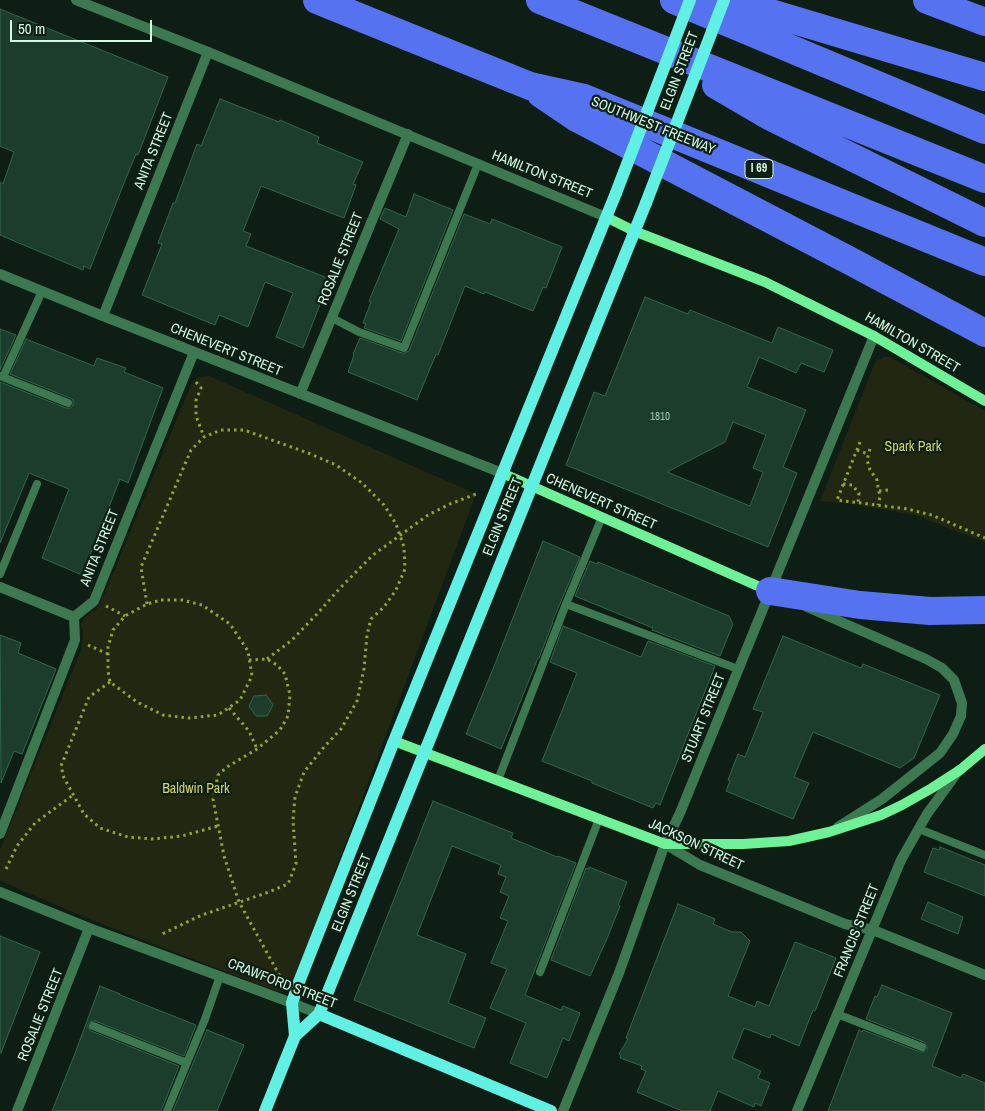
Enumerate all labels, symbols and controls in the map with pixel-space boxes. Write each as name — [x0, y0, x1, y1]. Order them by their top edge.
scale bar — [12, 10, 155, 42]
text: 50 m — [18, 18, 45, 39]
street label: ELGIN STREET — [657, 29, 703, 113]
street label: SOUTHWEST FREEWAY — [589, 93, 717, 159]
street label: ANITA STREET — [131, 110, 177, 192]
street label: HAMILTON STREET — [489, 147, 595, 203]
road number: I 69 — [745, 160, 773, 178]
street label: ROSALIE STREET — [315, 210, 367, 308]
street label: HAMILTON STREET — [862, 309, 962, 377]
street label: CHENEVERT STREET — [168, 320, 284, 380]
house number: 1810 — [650, 410, 670, 424]
park label: Spark Park — [885, 439, 941, 455]
street label: CHENEVERT STREET — [543, 470, 659, 534]
street label: ELGIN STREET — [480, 475, 526, 559]
street label: ANITA STREET — [77, 507, 123, 589]
street label: STUART STREET — [679, 671, 729, 765]
park label: Baldwin Park — [162, 781, 230, 797]
street label: JACKSON STREET — [646, 816, 746, 874]
street label: ELGIN STREET — [329, 851, 375, 935]
street label: FRANCIS STREET — [831, 882, 883, 980]
street label: CRAWFORD STREET — [225, 955, 339, 1013]
street label: ROSALIE STREET — [15, 966, 67, 1064]

